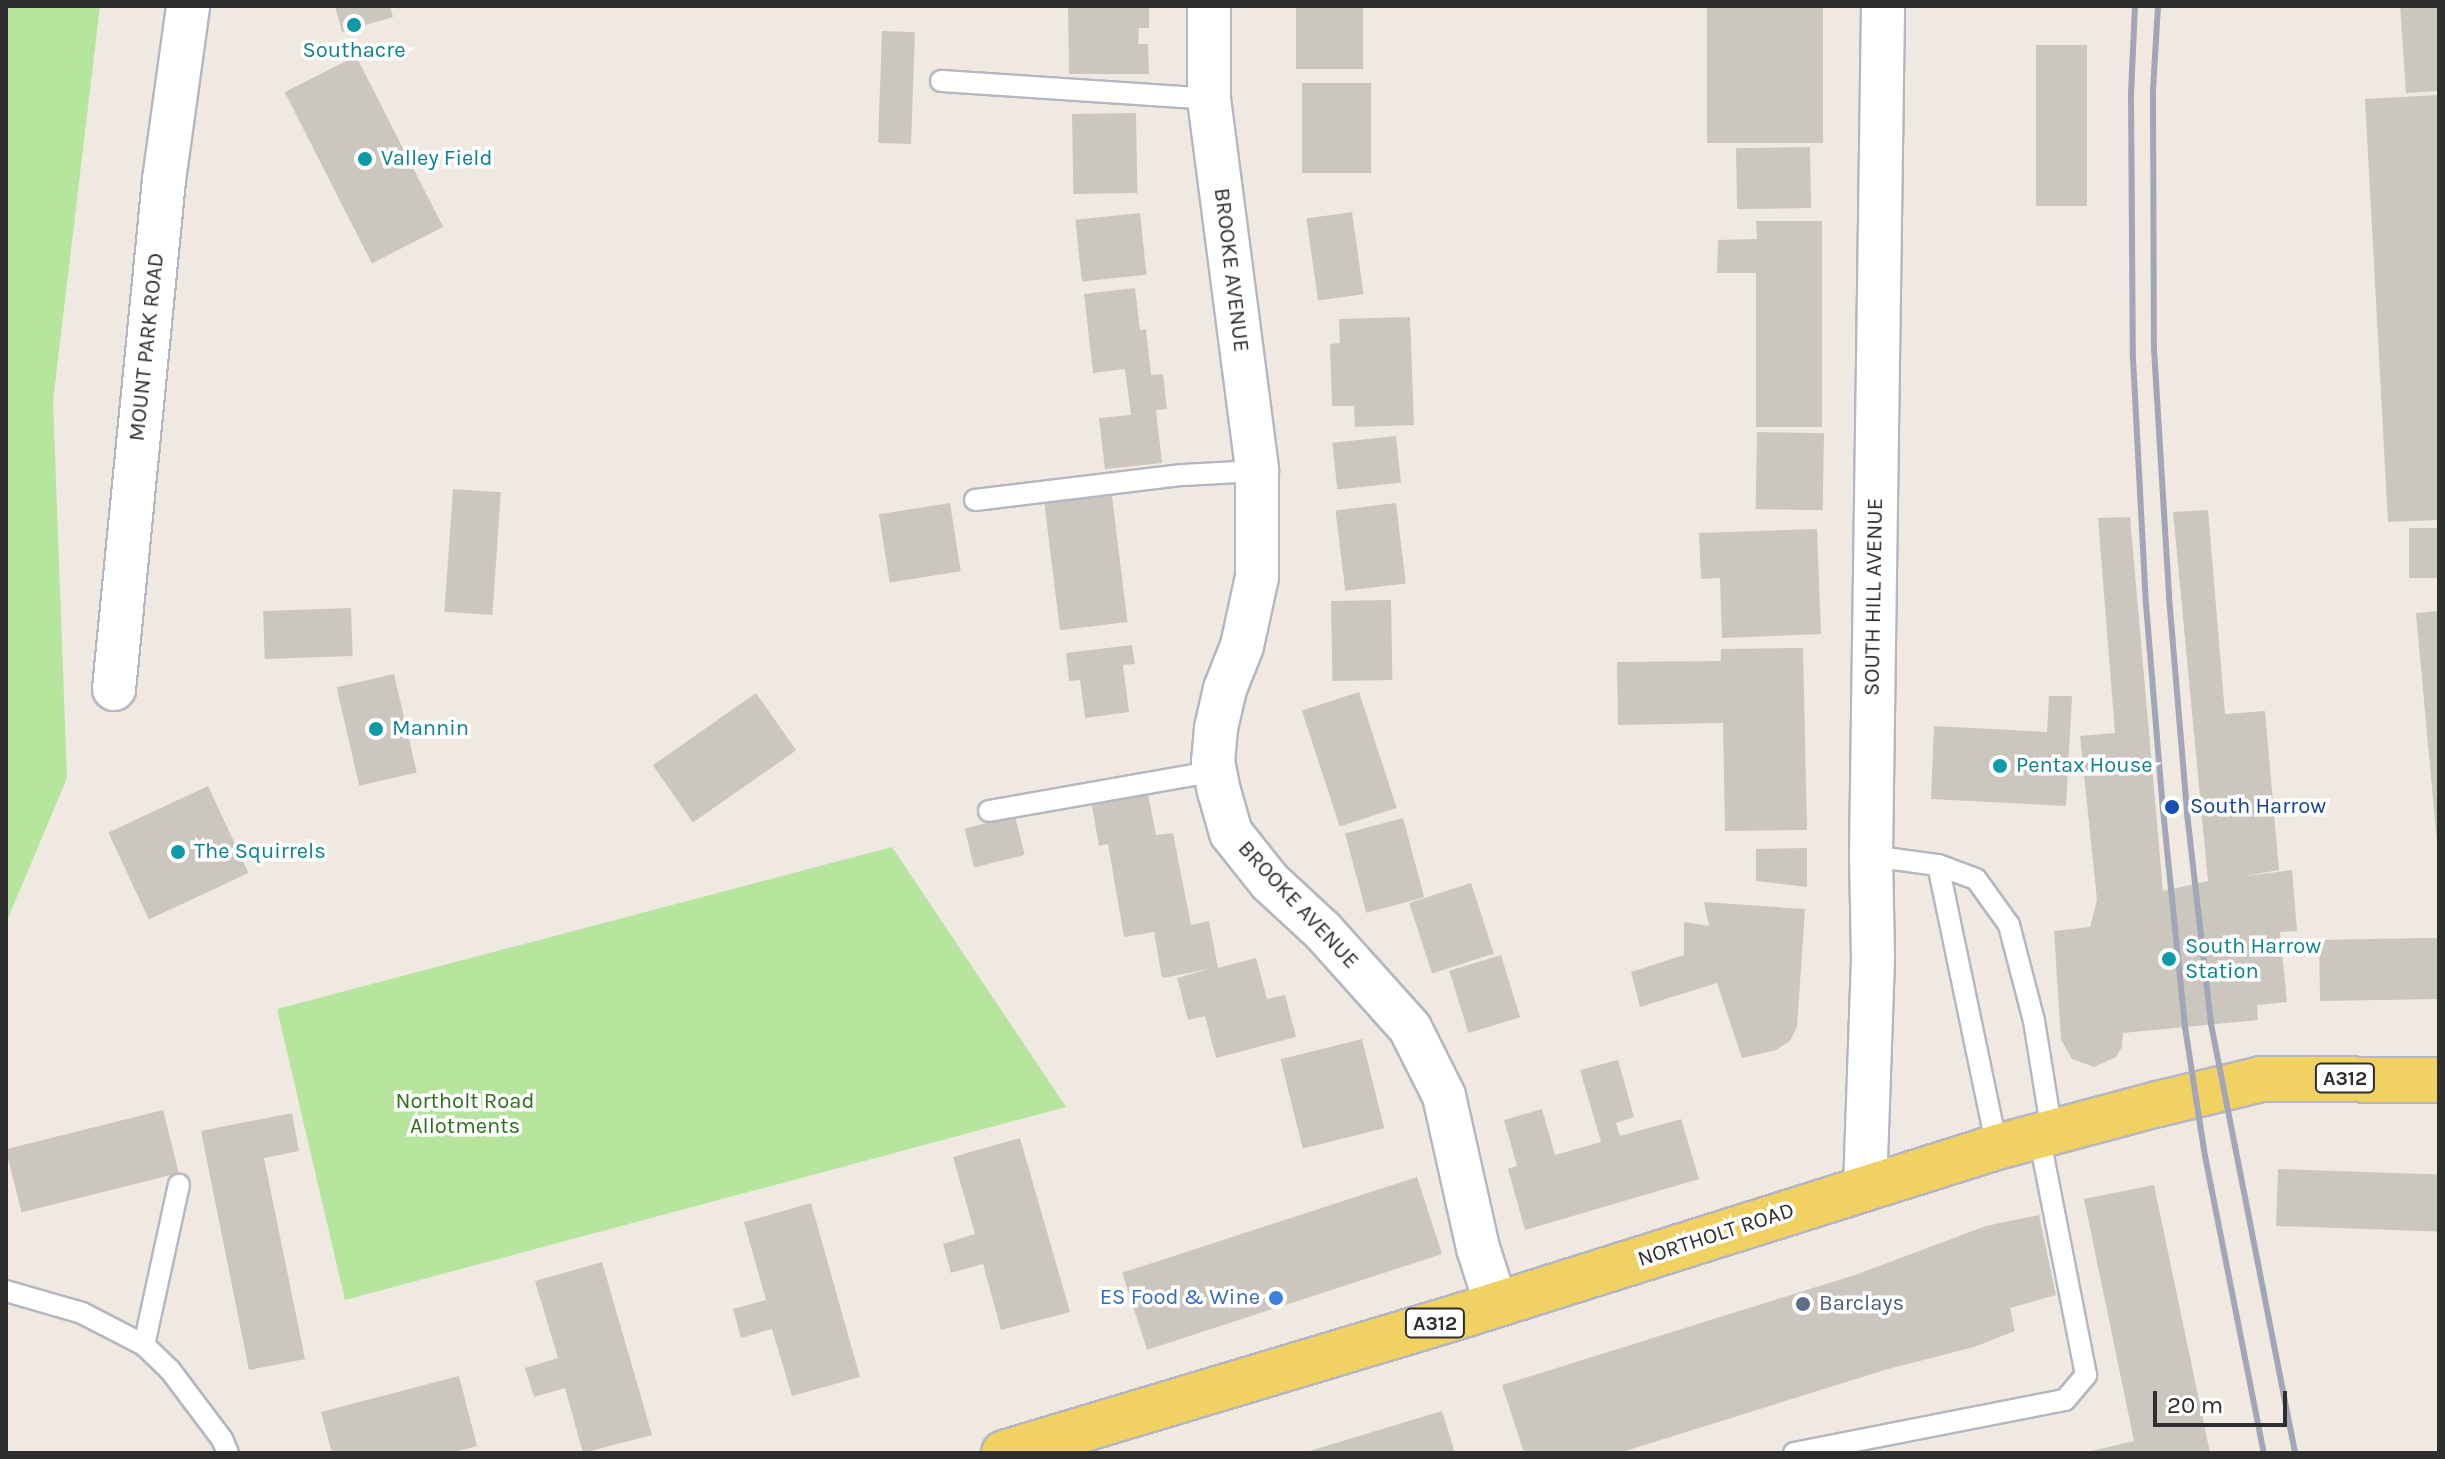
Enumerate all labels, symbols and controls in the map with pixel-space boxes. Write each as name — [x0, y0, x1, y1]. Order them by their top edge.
marker: Southacre — [345, 16, 363, 34]
place label: Southacre — [303, 38, 405, 64]
place label: Valley Field — [381, 146, 492, 172]
marker: Valley Field — [356, 150, 374, 168]
street label: BROOKE AVENUE — [1208, 186, 1254, 354]
street label: MOUNT PARK ROAD — [124, 251, 170, 443]
street label: SOUTH HILL AVENUE — [1859, 498, 1889, 696]
place label: Mannin — [392, 716, 469, 742]
marker: Mannin — [367, 720, 385, 738]
place label: Pentax House — [2016, 753, 2153, 779]
marker: Pentax House — [1991, 757, 2009, 775]
place label: South Harrow — [2190, 794, 2326, 820]
marker: South Harrow — [2161, 796, 2183, 818]
street label: BROOKE AVENUE — [1232, 836, 1364, 974]
place label: The Squirrels — [194, 839, 326, 865]
marker: The Squirrels — [169, 843, 187, 861]
place label: South Harrow Station — [2185, 933, 2321, 984]
marker: South Harrow Station — [2160, 950, 2178, 968]
road number: A312 — [2313, 1062, 2377, 1094]
park label: Northolt Road Allotments — [396, 1088, 534, 1140]
street label: NORTHOLT ROAD — [1634, 1197, 1798, 1273]
place label: ES Food & Wine — [1100, 1285, 1260, 1311]
marker: ES Food & Wine — [1267, 1289, 1285, 1307]
place label: Barclays — [1819, 1291, 1904, 1317]
marker: Barclays — [1794, 1295, 1812, 1313]
road number: A312 — [1403, 1307, 1467, 1339]
scale bar — [2157, 1375, 2291, 1425]
text: 20 m — [2167, 1391, 2223, 1419]

